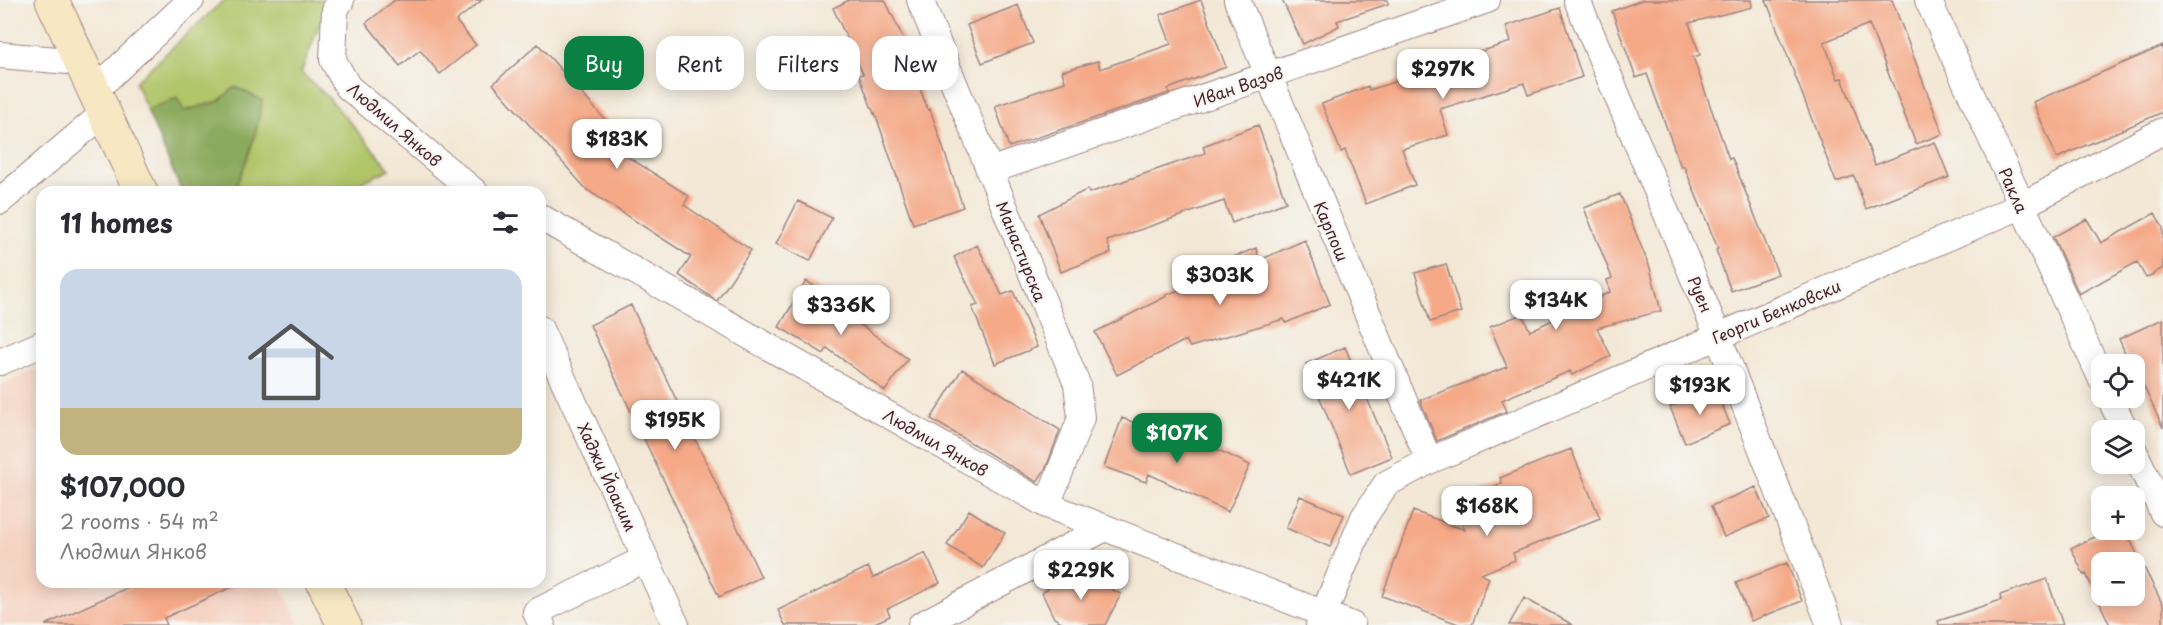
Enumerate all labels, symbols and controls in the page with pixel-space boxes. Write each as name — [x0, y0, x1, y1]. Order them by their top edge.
chip: Buy — [564, 36, 644, 90]
chip: Rent — [656, 36, 744, 90]
chip: Filters — [756, 36, 860, 90]
chip: New — [872, 36, 958, 90]
pin: $297K — [1401, 49, 1485, 100]
text: $297K — [1411, 53, 1475, 83]
street label: Иван Вазов — [1190, 59, 1286, 113]
street label: Людмил Янков — [343, 76, 447, 172]
pin: $183K — [575, 119, 659, 170]
text: $183K — [586, 123, 648, 153]
street label: Ракла — [1993, 163, 2035, 217]
street label: Манастирска — [991, 197, 1053, 305]
street label: Карпош — [1309, 197, 1355, 265]
text: 11 homes — [60, 203, 173, 242]
icon: filters — [489, 206, 522, 239]
pin: $303K — [1178, 255, 1262, 306]
text: $303K — [1186, 259, 1254, 289]
street label: Руен — [1683, 272, 1719, 316]
street label: Георги Бенковски — [1708, 273, 1844, 349]
pin: $134K — [1514, 280, 1598, 331]
text: $134K — [1524, 284, 1588, 314]
pin: $336K — [799, 285, 883, 336]
text: $336K — [807, 289, 875, 319]
icon: home — [237, 308, 345, 416]
map controls — [2091, 354, 2145, 606]
button: locate — [2091, 354, 2145, 408]
pin: $421K — [1307, 360, 1391, 411]
text: $421K — [1317, 364, 1381, 394]
pin: $193K — [1658, 365, 1742, 416]
text: $193K — [1669, 369, 1731, 399]
pin: $195K — [633, 400, 717, 451]
street label: Людмил Янков — [879, 402, 993, 482]
text: $195K — [645, 404, 705, 434]
pin: $107K — [1135, 413, 1219, 464]
text: $107K — [1146, 417, 1208, 447]
street label: Хаджи Йоаким — [572, 419, 644, 535]
button: layers — [2091, 420, 2145, 474]
text: $107,000 — [60, 467, 185, 506]
pin: $168K — [1445, 486, 1529, 537]
button: + — [2091, 486, 2145, 540]
text: $168K — [1455, 490, 1519, 520]
text: 2 rooms · 54 m² — [60, 506, 219, 536]
text: Людмил Янков — [60, 536, 207, 566]
pin: $229K — [1039, 550, 1123, 601]
button: − — [2091, 552, 2145, 606]
text: $229K — [1048, 554, 1114, 584]

